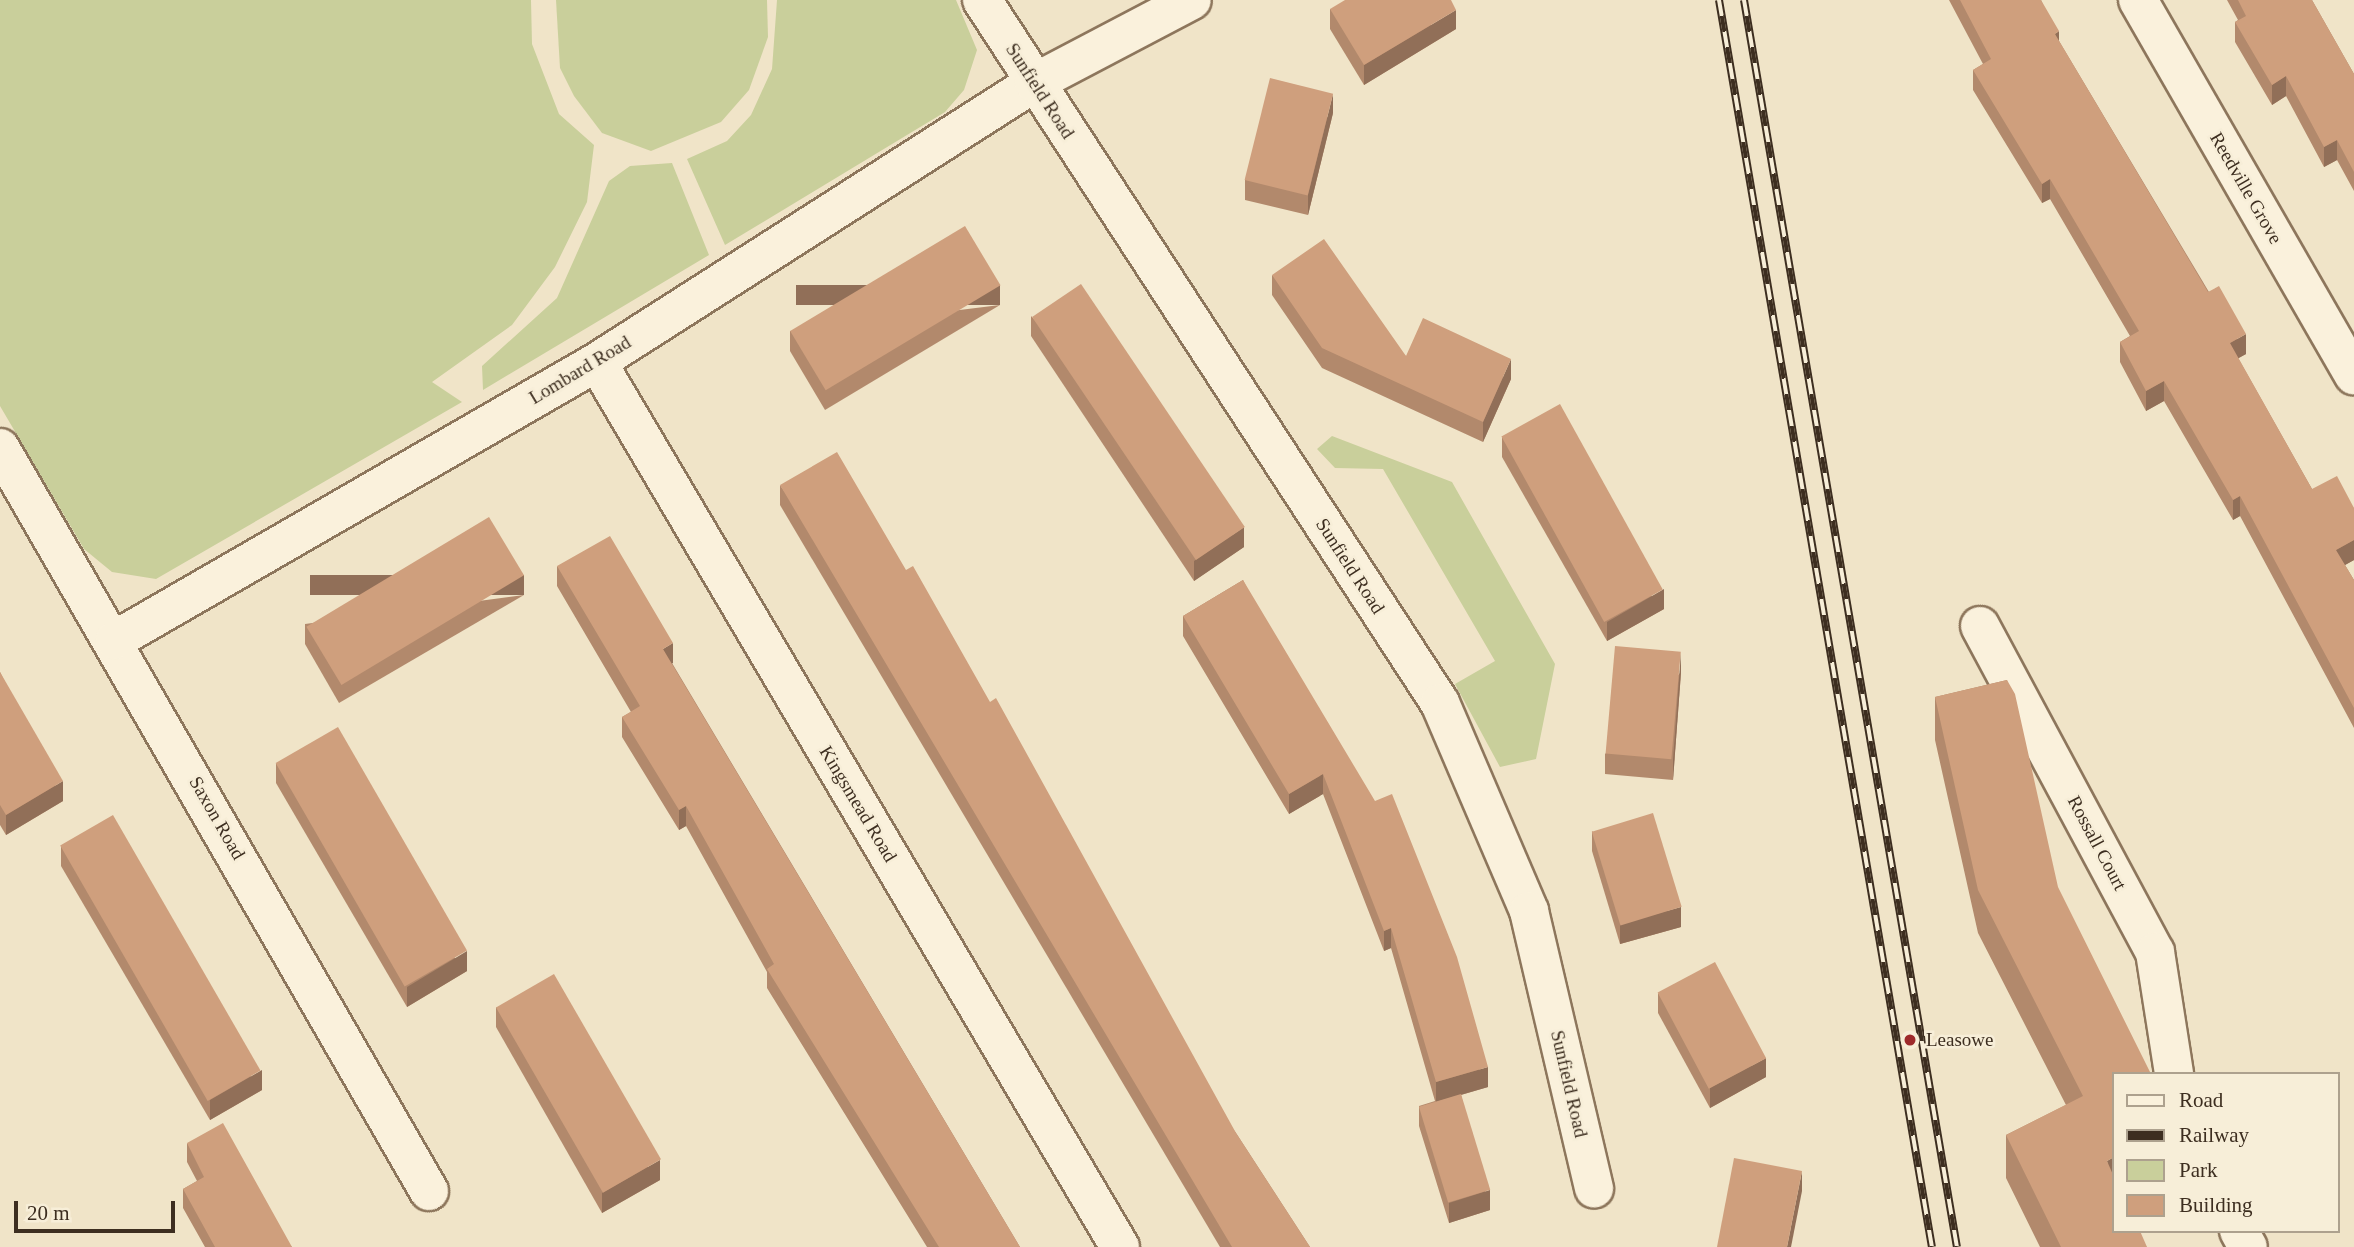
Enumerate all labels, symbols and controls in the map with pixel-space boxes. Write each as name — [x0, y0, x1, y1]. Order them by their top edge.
street label: Sunfield Road — [1001, 39, 1079, 143]
street label: Reedville Grove — [2205, 128, 2287, 248]
street label: Lombard Road — [525, 331, 635, 409]
street label: Sunfield Road — [1311, 514, 1389, 618]
street label: Kingsmead Road — [814, 742, 902, 866]
street label: Saxon Road — [184, 772, 250, 864]
street label: Rossall Court — [2063, 792, 2131, 894]
street label: Sunfield Road — [1546, 1028, 1592, 1140]
place label: Leasowe — [1926, 1029, 1994, 1051]
marker: Leasowe — [1900, 1030, 1920, 1050]
legend — [2112, 1072, 2340, 1233]
text: Road — [2179, 1088, 2223, 1112]
text: Railway — [2179, 1123, 2249, 1147]
text: Park — [2179, 1158, 2218, 1182]
scale bar — [18, 1188, 178, 1232]
text: Building — [2179, 1193, 2253, 1217]
text: 20 m — [27, 1201, 70, 1225]

